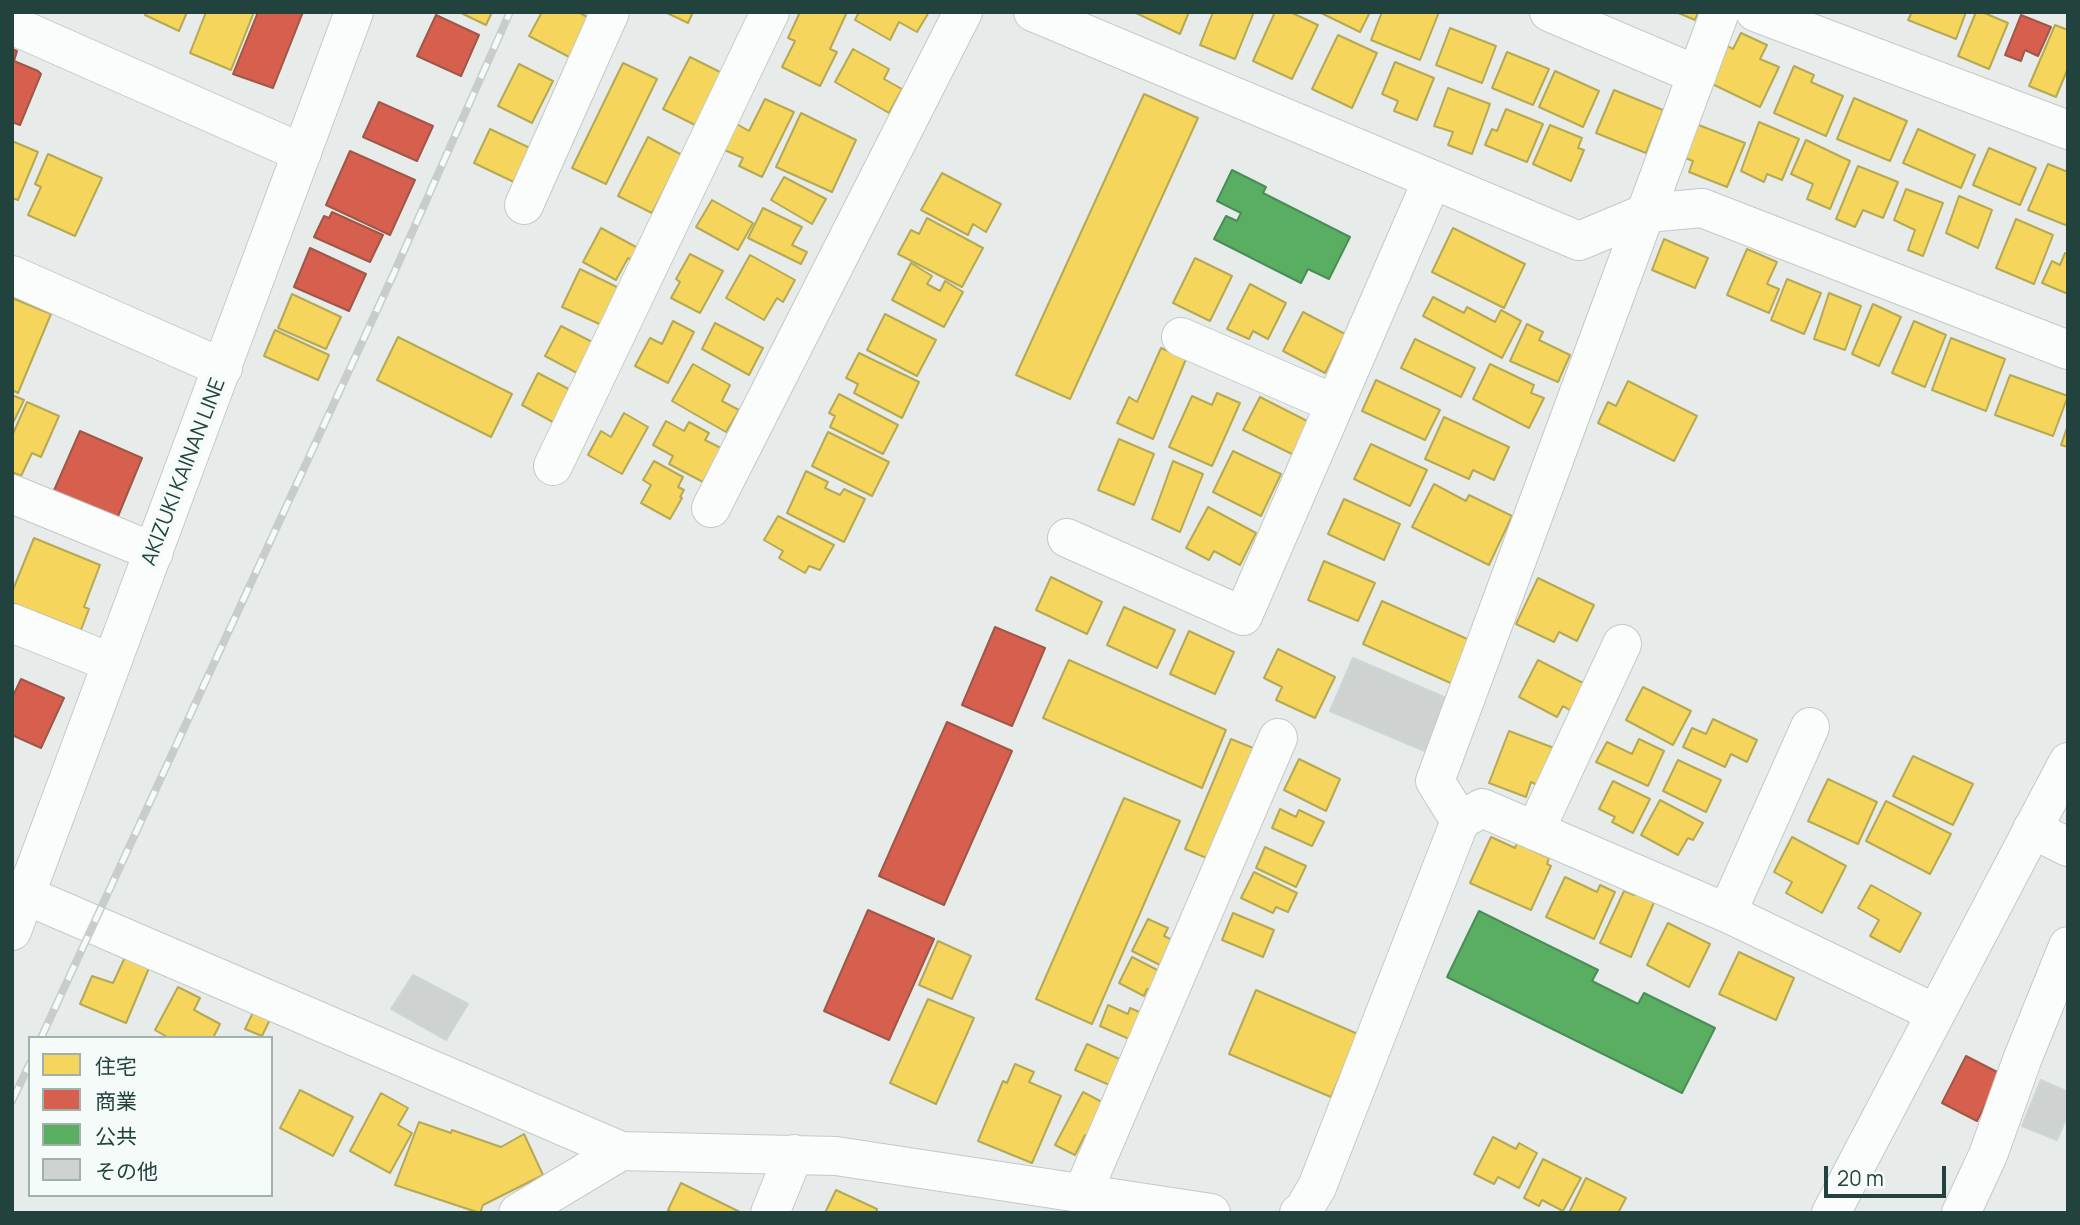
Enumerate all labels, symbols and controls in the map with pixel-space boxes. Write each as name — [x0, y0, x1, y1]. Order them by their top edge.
street label: AKIZUKI KAINAN LINE — [137, 375, 231, 569]
legend — [28, 1036, 273, 1197]
text: 住宅 — [95, 1052, 137, 1080]
text: 商業 — [95, 1087, 137, 1115]
text: 公共 — [95, 1122, 137, 1150]
scale bar — [1828, 1152, 1951, 1196]
text: その他 — [95, 1157, 158, 1185]
text: 20 m — [1837, 1164, 1884, 1192]

